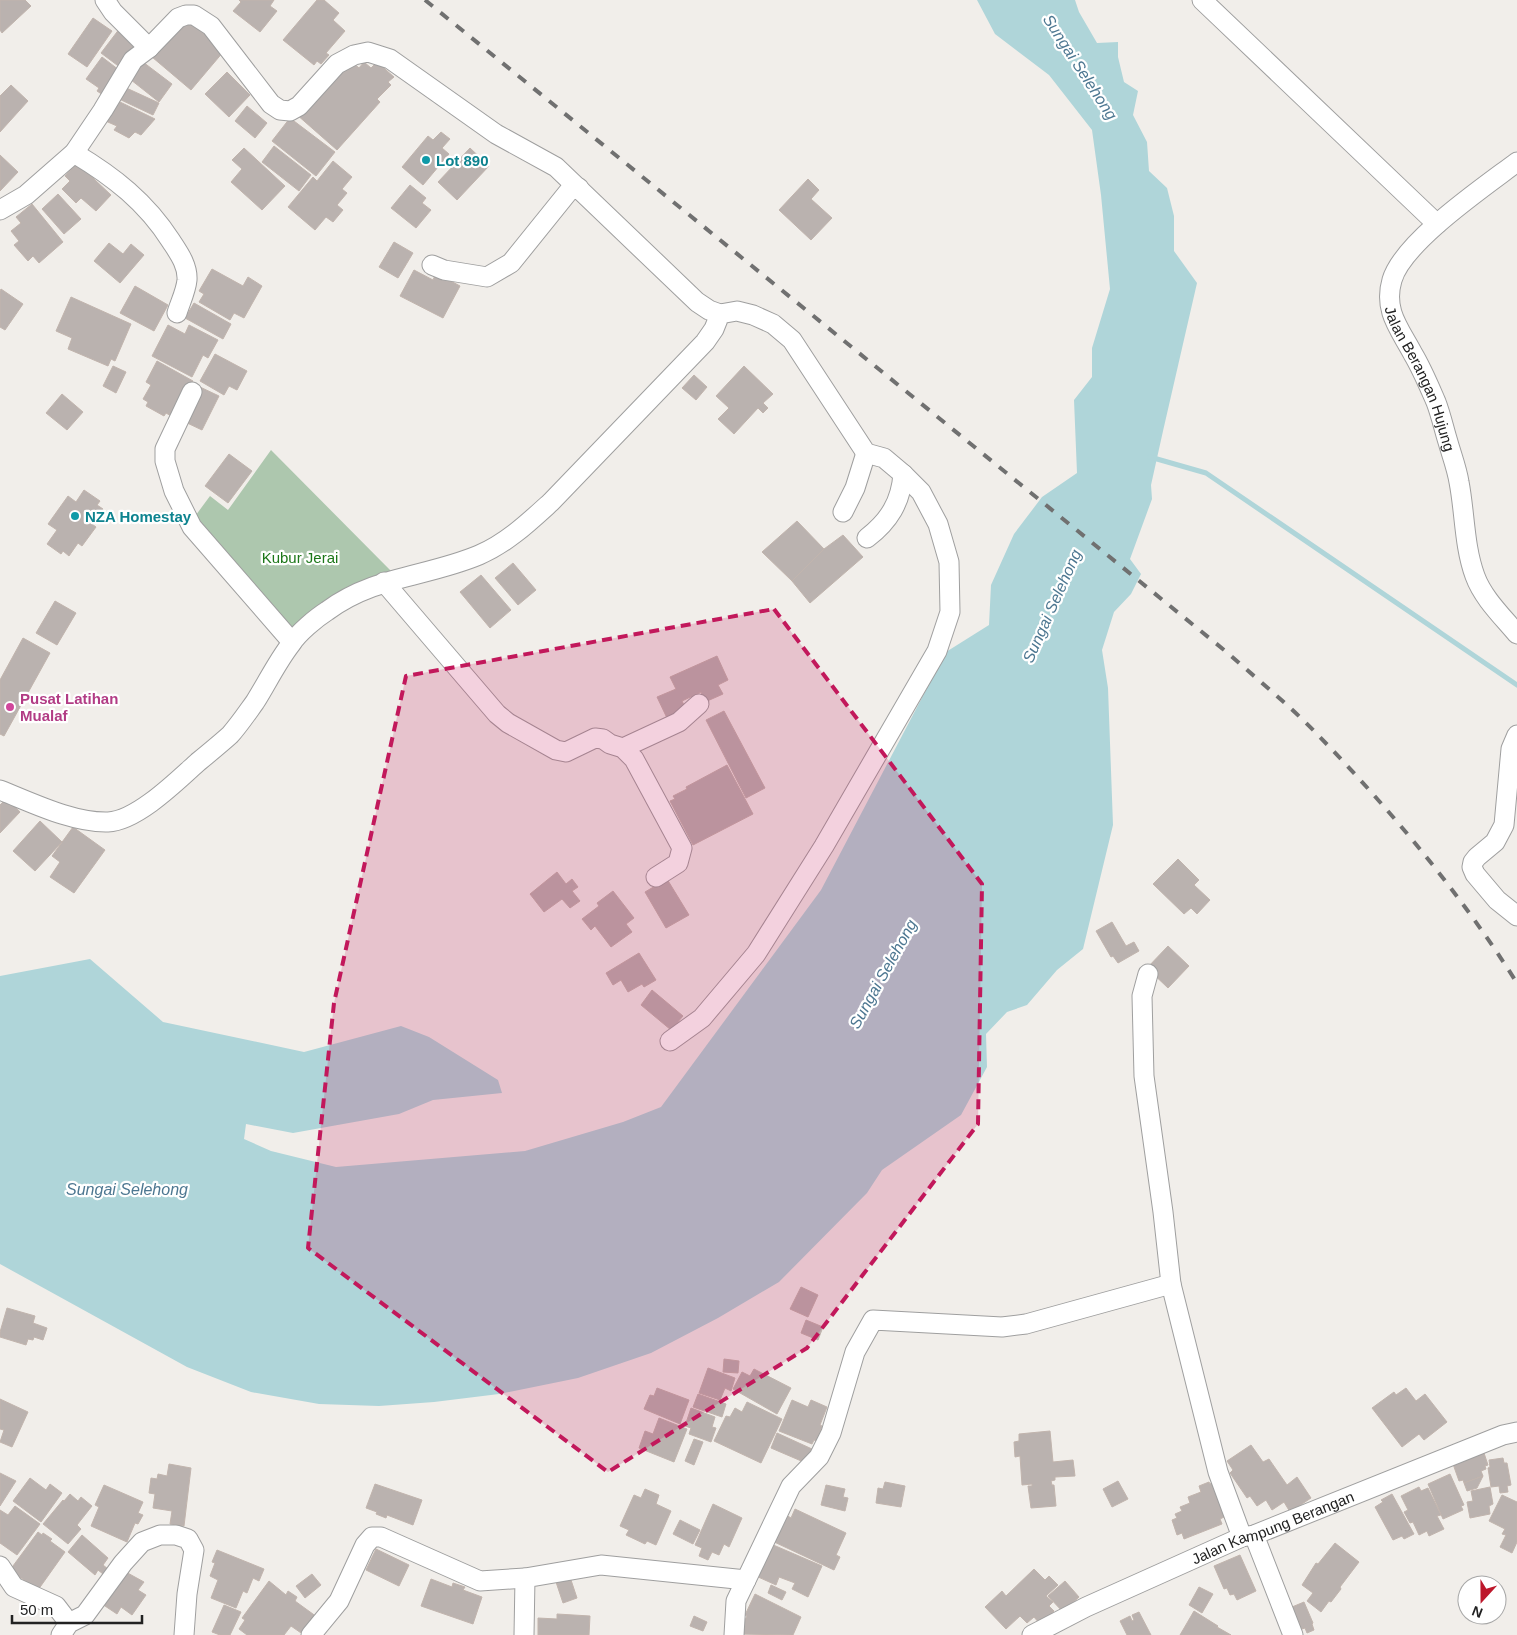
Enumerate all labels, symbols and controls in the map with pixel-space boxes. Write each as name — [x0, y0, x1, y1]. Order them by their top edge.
water label: Sungai Selehong — [1040, 11, 1120, 123]
place label: Lot 890 — [436, 152, 489, 169]
marker: Lot 890 — [420, 154, 432, 166]
street label: Jalan Berangan Hujung — [1382, 304, 1459, 453]
place label: NZA Homestay — [85, 508, 192, 525]
marker: NZA Homestay — [69, 510, 81, 522]
water label: Sungai Selehong — [1019, 547, 1085, 665]
park label: Kubur Jerai — [262, 549, 338, 566]
place label: Pusat Latihan Mualaf — [20, 690, 118, 724]
marker: Pusat Latihan Mualaf — [4, 701, 16, 713]
water label: Sungai Selehong — [846, 916, 920, 1031]
water label: Sungai Selehong — [66, 1181, 188, 1198]
street label: Jalan Kampung Berangan — [1189, 1487, 1356, 1567]
north arrow — [1457, 1575, 1507, 1625]
scale bar — [12, 1592, 142, 1624]
text: 50 m — [20, 1601, 53, 1618]
text: N — [1470, 1603, 1485, 1621]

